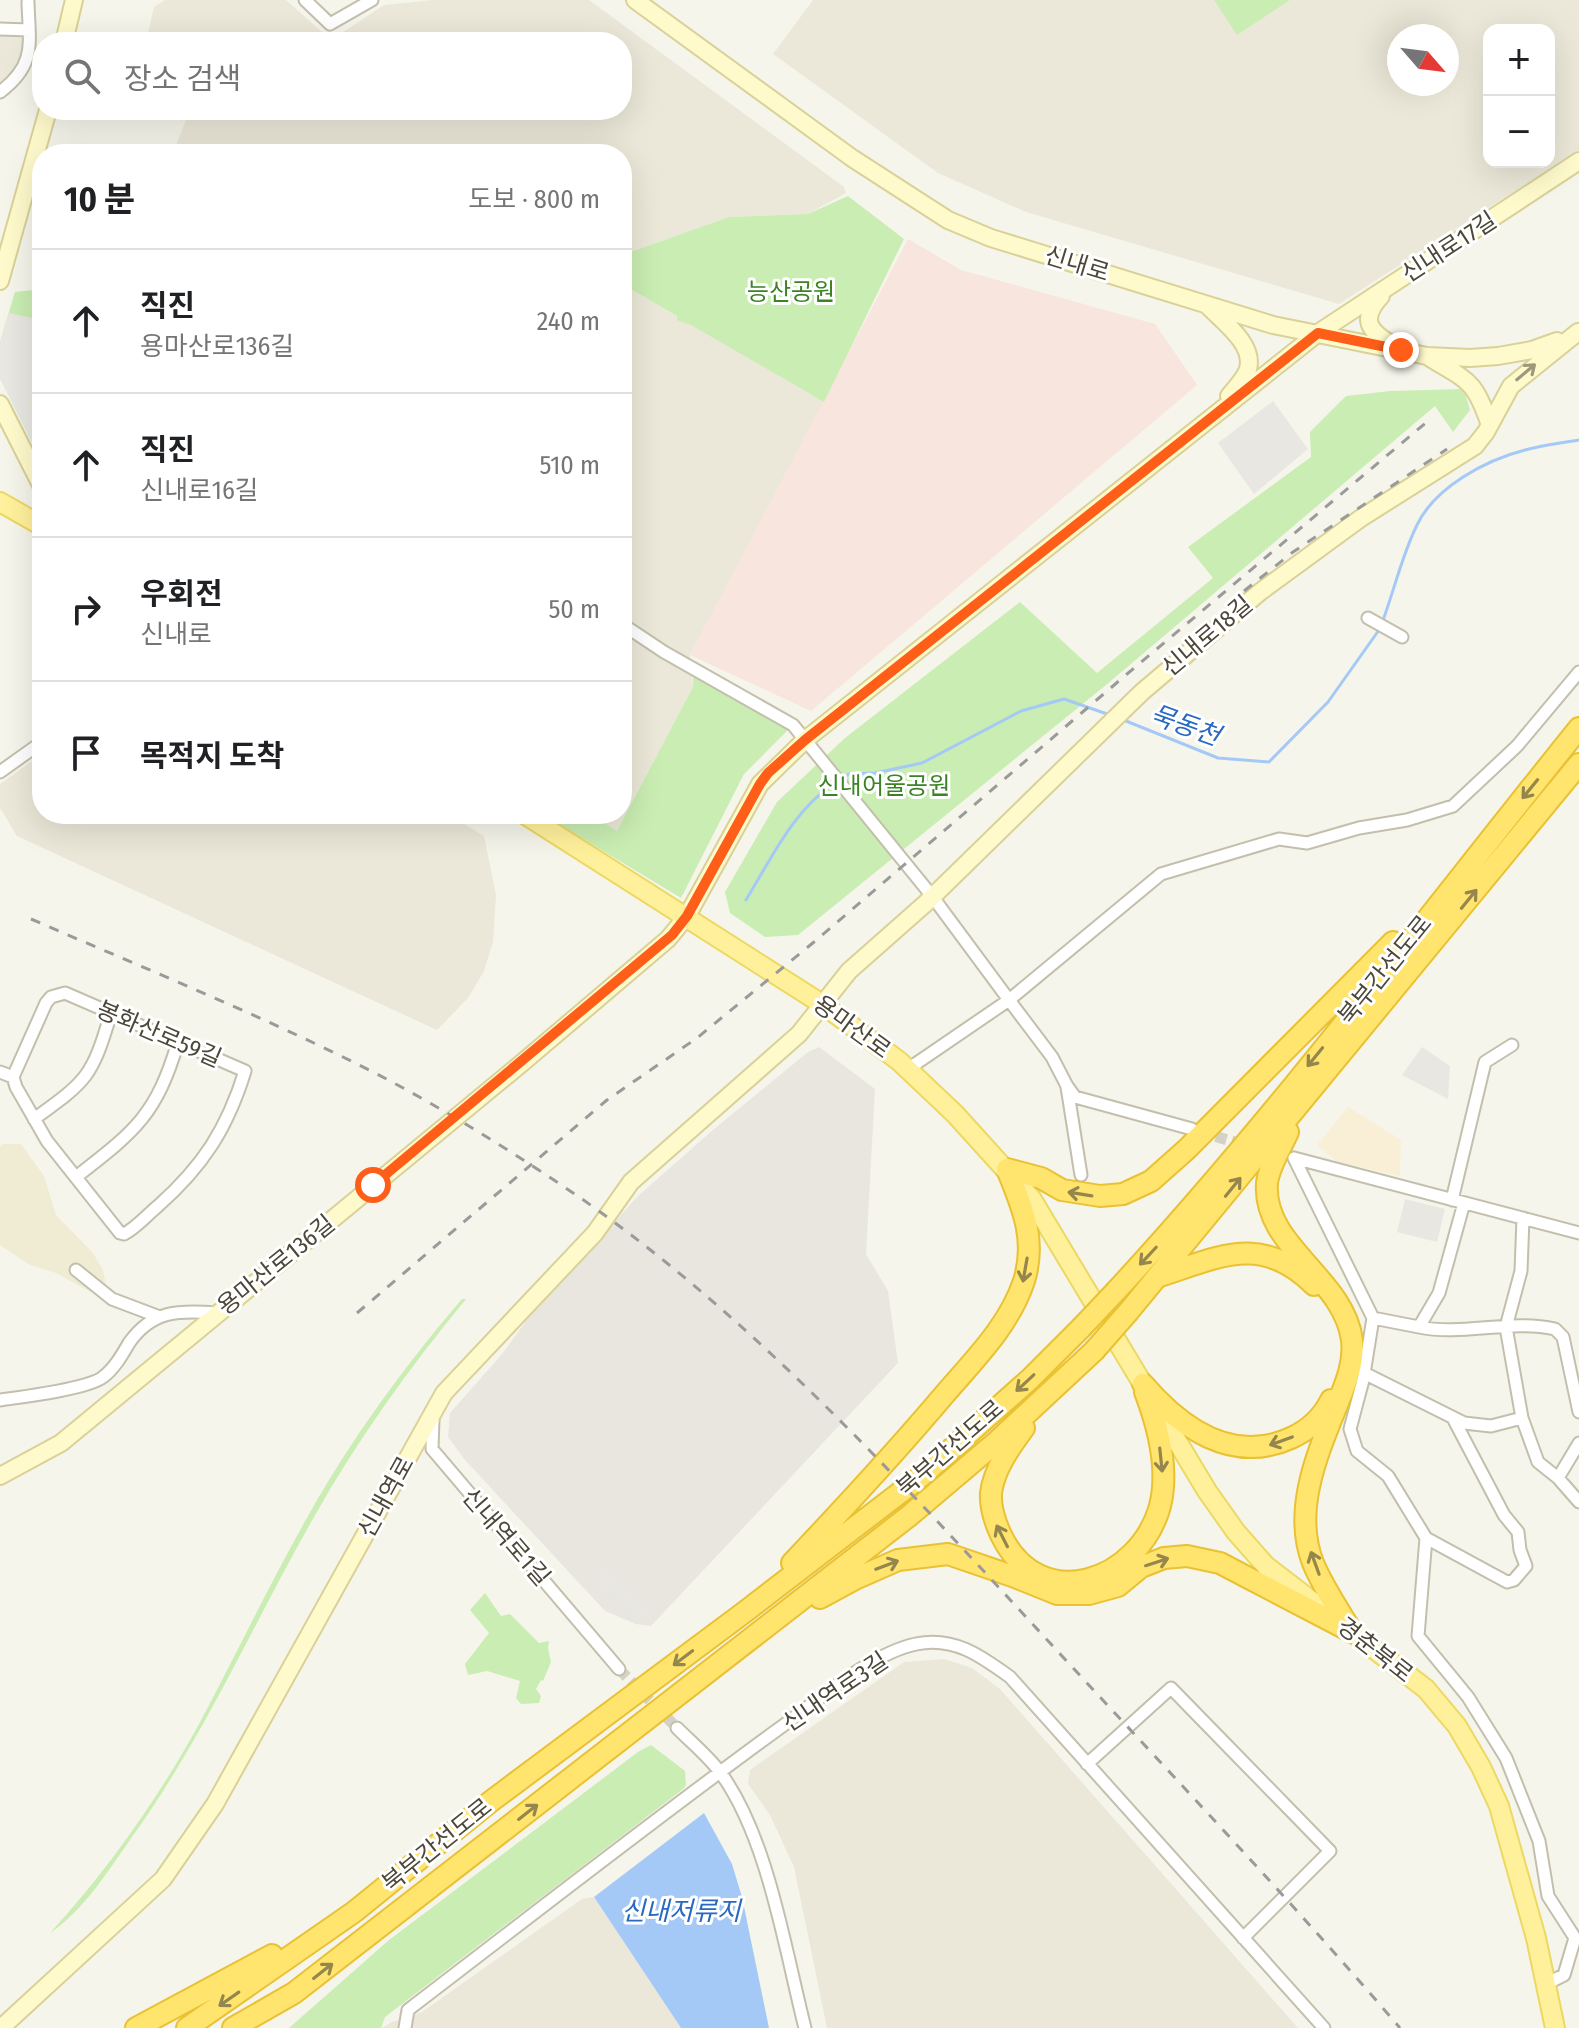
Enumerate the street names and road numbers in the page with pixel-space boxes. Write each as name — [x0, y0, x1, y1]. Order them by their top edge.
street label: 신내로17길 — [1396, 206, 1502, 288]
street label: 신내로 — [1041, 241, 1113, 287]
street label: 신내로18길 — [1156, 590, 1258, 682]
street label: 북부간선도로 — [1332, 910, 1438, 1030]
street label: 용마산로 — [808, 990, 896, 1064]
street label: 봉화산로59길 — [92, 995, 226, 1073]
street label: 용마산로136길 — [212, 1209, 340, 1321]
street label: 북부간선도로 — [891, 1394, 1009, 1502]
street label: 신내역로 — [352, 1452, 420, 1542]
street label: 신내역로1길 — [456, 1483, 556, 1591]
street label: 경춘북로 — [1332, 1612, 1418, 1688]
street label: 신내역로3길 — [777, 1646, 893, 1738]
street label: 북부간선도로 — [377, 1792, 497, 1898]

